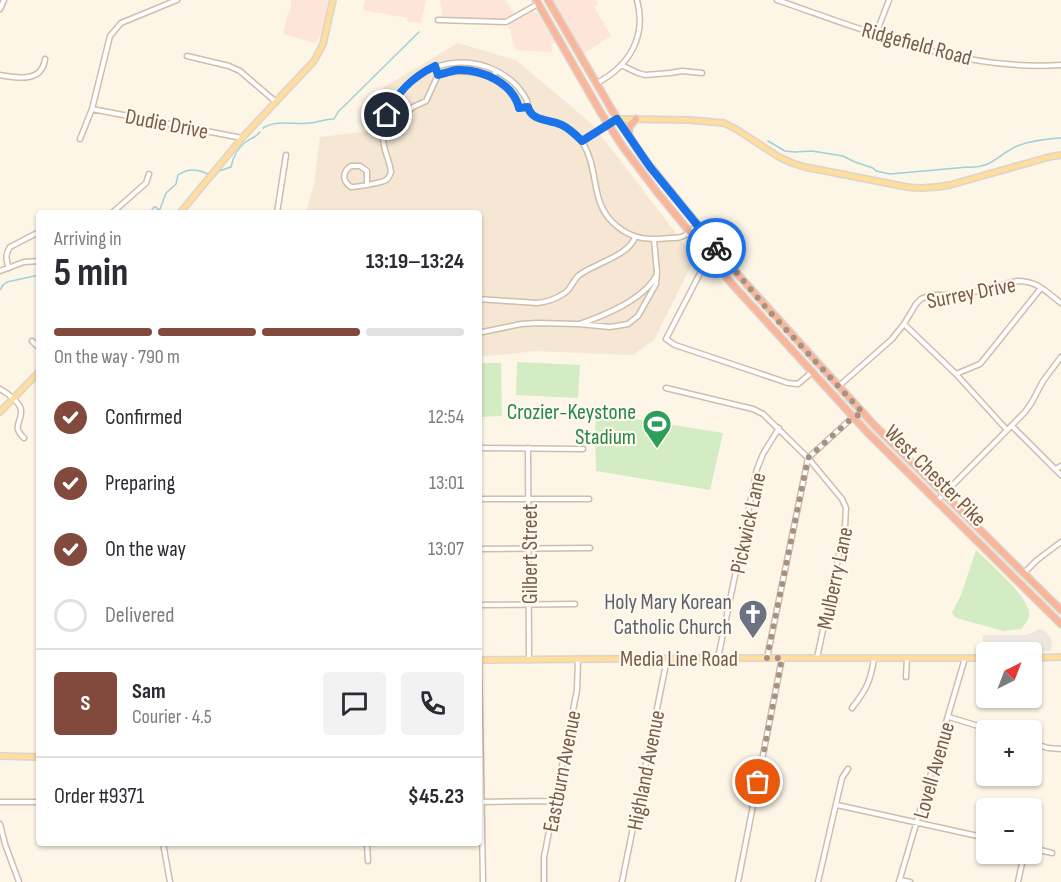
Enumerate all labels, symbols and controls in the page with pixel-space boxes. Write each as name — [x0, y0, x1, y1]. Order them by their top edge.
street label: Ridgefield Road — [859, 17, 975, 72]
pin — [361, 89, 412, 140]
icon: home — [370, 98, 403, 131]
street label: Dudie Drive — [123, 103, 211, 146]
courier — [686, 218, 746, 278]
text: Arriving in — [54, 227, 122, 251]
icon: bike — [700, 232, 733, 265]
text: 13:19–13:24 — [366, 248, 464, 275]
text: 5 min — [54, 250, 128, 297]
street label: Surrey Drive — [925, 272, 1018, 315]
text: On the way · 790 m — [54, 345, 180, 369]
place label: Crozier-Keystone Stadium — [507, 399, 636, 451]
icon: check — [54, 401, 87, 434]
text: Confirmed — [105, 404, 182, 431]
text: 12:54 — [428, 405, 464, 429]
sports icon: Crozier-Keystone Stadium — [641, 408, 673, 450]
street label: West Chester Pike — [878, 419, 992, 533]
icon: check — [54, 467, 87, 500]
text: Preparing — [105, 470, 175, 497]
street label: Pickwick Lane — [725, 470, 772, 576]
text: 13:01 — [429, 471, 464, 495]
street label: Gilbert Street — [517, 504, 544, 604]
street label: Mulberry Lane — [811, 525, 859, 632]
icon: check — [54, 533, 87, 566]
text: On the way — [105, 536, 186, 563]
text: 13:07 — [428, 537, 464, 561]
place label: Holy Mary Korean Catholic Church — [604, 589, 732, 641]
church icon: Holy Mary Korean Catholic Church — [737, 598, 769, 640]
text: Delivered — [105, 602, 174, 629]
north arrow — [976, 642, 1042, 708]
map controls — [976, 642, 1042, 864]
street label: Media Line Road — [620, 646, 738, 673]
button: chat — [323, 672, 386, 735]
button: phone — [401, 672, 464, 735]
text: Sam — [132, 678, 166, 705]
text: S — [81, 690, 90, 717]
text: Courier · 4.5 — [132, 705, 212, 729]
street label: Eastburn Avenue — [537, 708, 587, 834]
street label: Highland Avenue — [622, 708, 671, 833]
street label: Lovell Avenue — [908, 719, 961, 822]
button: + — [976, 720, 1042, 786]
pin — [732, 756, 783, 807]
icon: bag — [741, 765, 774, 798]
text: Order #9371 — [54, 783, 144, 810]
text: $45.23 — [408, 783, 464, 810]
button: − — [976, 798, 1042, 864]

